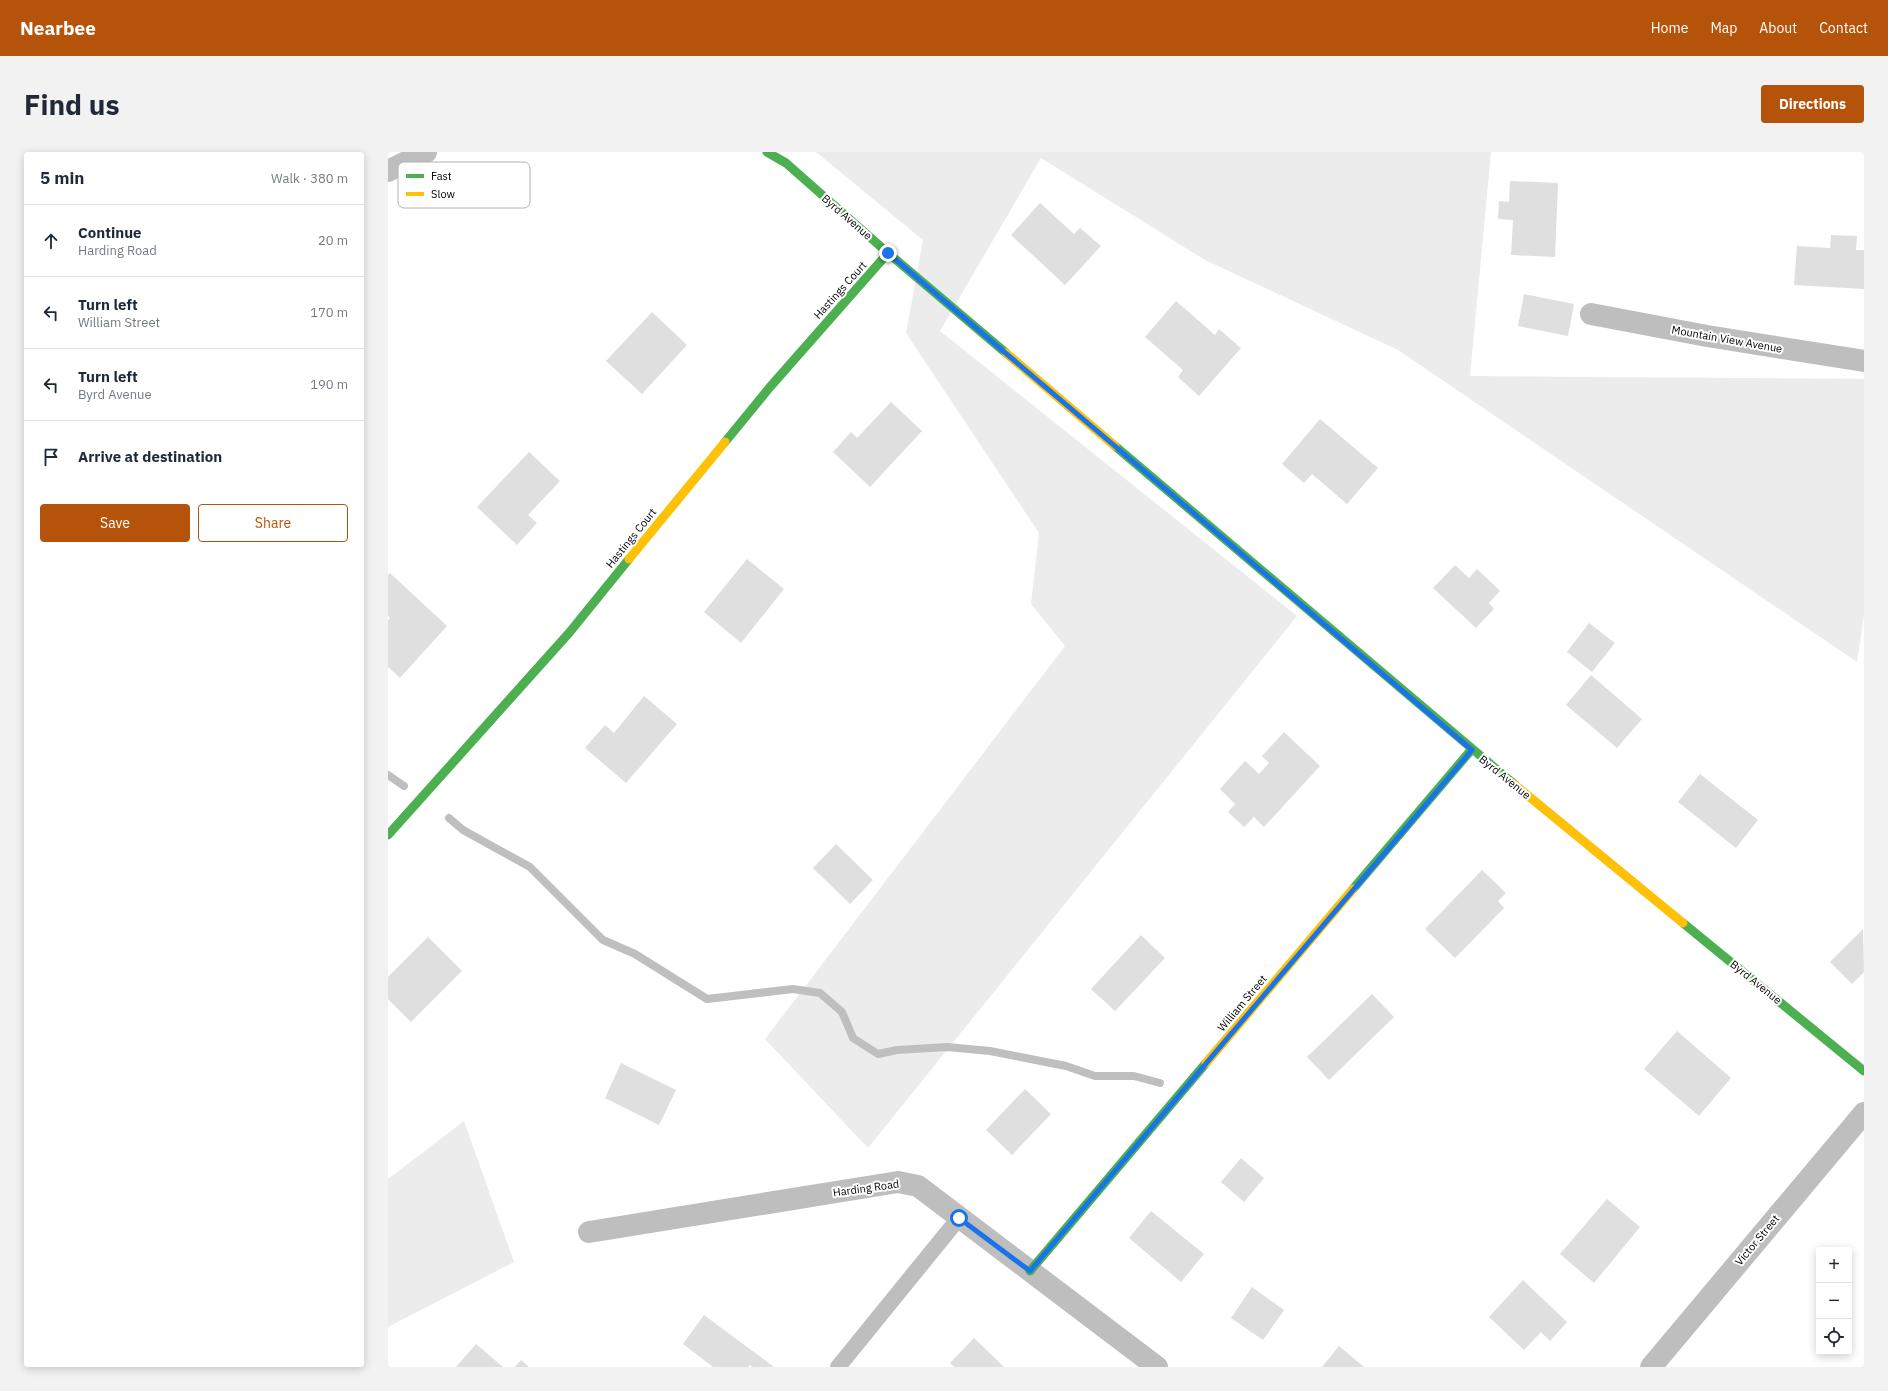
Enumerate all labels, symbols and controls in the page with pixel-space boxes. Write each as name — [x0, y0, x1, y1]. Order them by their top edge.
text: Nearbee — [20, 16, 96, 40]
text: Home — [1651, 19, 1688, 37]
text: Map — [1710, 19, 1737, 37]
text: About — [1759, 19, 1797, 37]
text: Contact — [1819, 19, 1868, 37]
button: Directions — [1761, 85, 1864, 123]
text: Find us — [24, 86, 120, 123]
legend — [398, 162, 530, 208]
text: 5 min — [40, 167, 84, 189]
text: Fast — [431, 169, 452, 183]
text: Walk · 380 m — [271, 170, 348, 187]
text: Slow — [431, 187, 455, 201]
street label: Byrd Avenue — [819, 191, 875, 243]
text: Continue — [78, 223, 142, 242]
icon: ahead — [40, 230, 62, 252]
text: 20 m — [318, 232, 348, 249]
text: Harding Road — [78, 242, 157, 259]
route end — [879, 244, 897, 262]
street label: Hastings Court — [810, 258, 870, 322]
text: Turn left — [78, 295, 138, 314]
icon: left — [40, 302, 62, 324]
text: 170 m — [310, 304, 348, 321]
text: William Street — [78, 314, 160, 331]
street label: Mountain View Avenue — [1671, 322, 1783, 356]
text: Turn left — [78, 367, 138, 386]
icon: left — [40, 374, 62, 396]
text: 190 m — [310, 376, 348, 393]
text: Byrd Avenue — [78, 386, 152, 403]
icon: arrive — [40, 446, 62, 468]
text: Arrive at destination — [78, 447, 222, 466]
button: Save — [40, 504, 190, 542]
button: Share — [198, 504, 348, 542]
street label: Hastings Court — [603, 505, 659, 571]
street label: Byrd Avenue — [1476, 752, 1534, 802]
street label: Byrd Avenue — [1727, 957, 1785, 1007]
street label: William Street — [1214, 972, 1270, 1034]
street label: Harding Road — [832, 1176, 900, 1200]
route start — [950, 1209, 968, 1227]
street label: Victor Street — [1732, 1212, 1782, 1268]
map controls — [1816, 1247, 1852, 1355]
button: + — [1816, 1247, 1852, 1283]
button: − — [1816, 1283, 1852, 1319]
button: locate — [1816, 1319, 1852, 1355]

